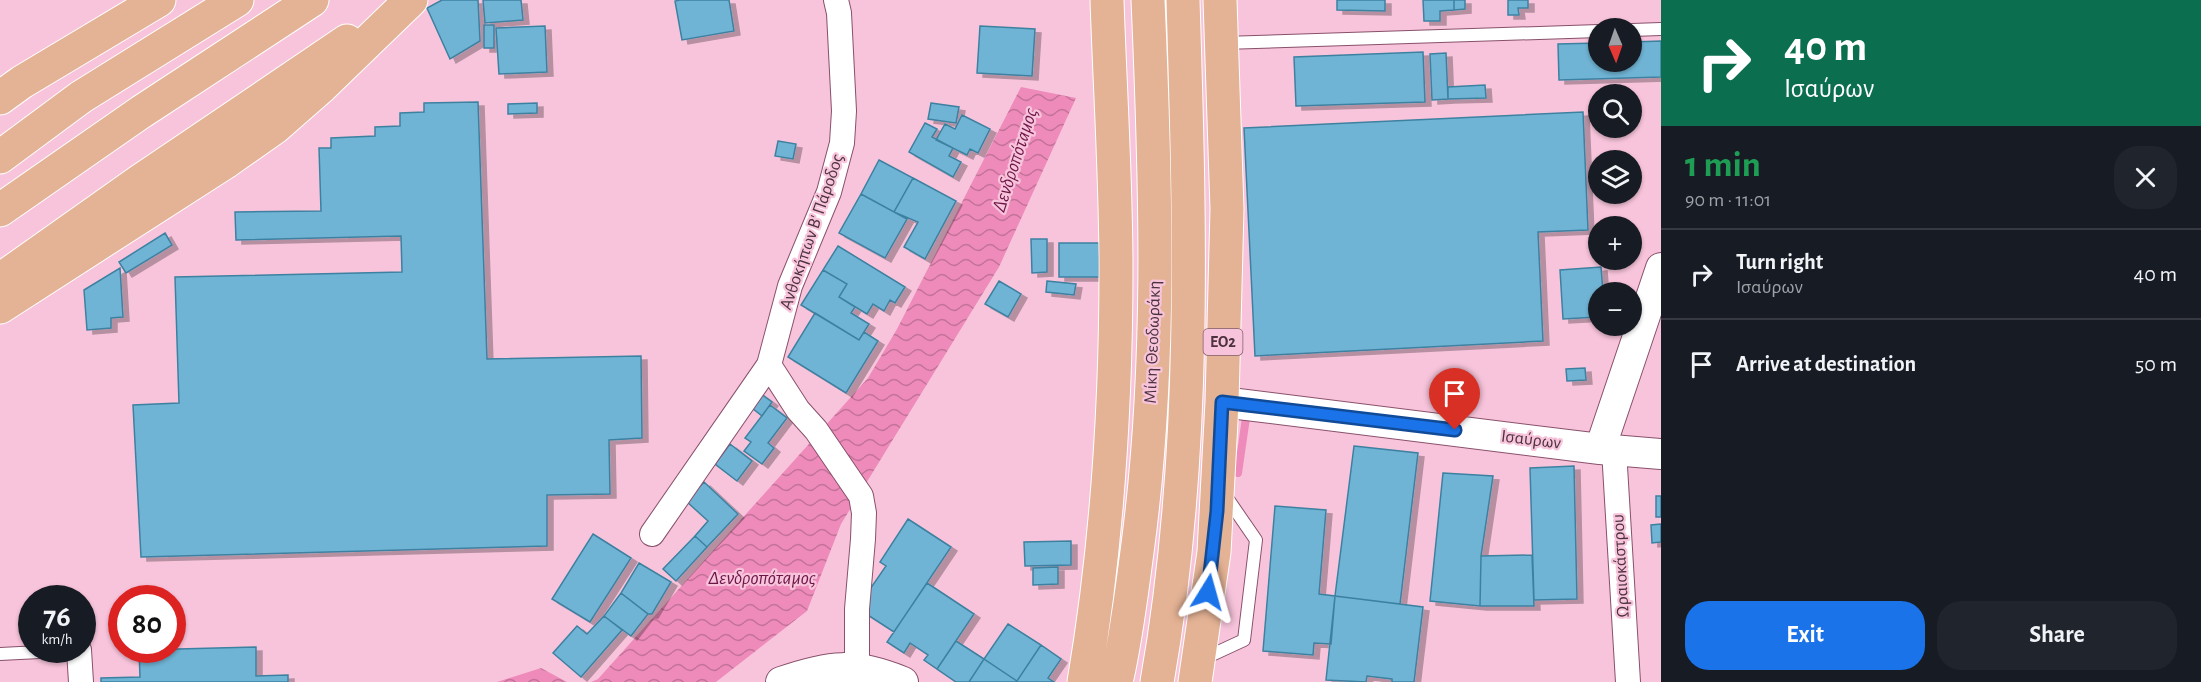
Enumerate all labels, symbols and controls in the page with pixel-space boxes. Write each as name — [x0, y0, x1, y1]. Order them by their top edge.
north arrow — [1588, 18, 1642, 72]
map controls — [1588, 18, 1642, 336]
icon: right — [1685, 24, 1763, 102]
text: 40 m — [1784, 26, 1867, 68]
text: Ισαύρων — [1784, 75, 1874, 102]
button: search — [1588, 84, 1642, 138]
water label: Δενδροπόταμος — [989, 106, 1041, 214]
button: close — [2114, 146, 2177, 209]
text: 1 min — [1685, 147, 1761, 183]
button: layers — [1588, 150, 1642, 204]
street label: Ανθοκήπων Β' Πάροδος — [777, 152, 847, 312]
text: 90 m · 11:01 — [1685, 190, 1771, 210]
button: + — [1588, 216, 1642, 270]
text: Turn right — [1736, 251, 1823, 273]
icon: right — [1685, 258, 1718, 291]
text: 40 m — [2134, 263, 2177, 285]
text: Ισαύρων — [1736, 277, 1803, 297]
street label: Μίκη Θεοδωράκη — [1141, 280, 1164, 404]
button: − — [1588, 282, 1642, 336]
road number: ΕΟ2 — [1204, 329, 1242, 355]
icon: arrive — [1685, 348, 1718, 381]
text: Arrive at destination — [1736, 353, 1916, 375]
text: 50 m — [2135, 353, 2177, 375]
pin — [1429, 368, 1480, 430]
icon: arrive — [1438, 377, 1471, 410]
street label: Ισαύρων — [1500, 427, 1562, 453]
street label: Ωραιοκάστρου — [1609, 514, 1633, 618]
position arrow — [1176, 560, 1240, 624]
water label: Δενδροπόταμος — [708, 568, 816, 588]
speed limit sign: 80 — [108, 585, 186, 663]
button: Exit — [1685, 601, 1925, 670]
button: Share — [1937, 601, 2177, 670]
text: 76 — [43, 602, 71, 632]
text: km/h — [42, 632, 72, 647]

